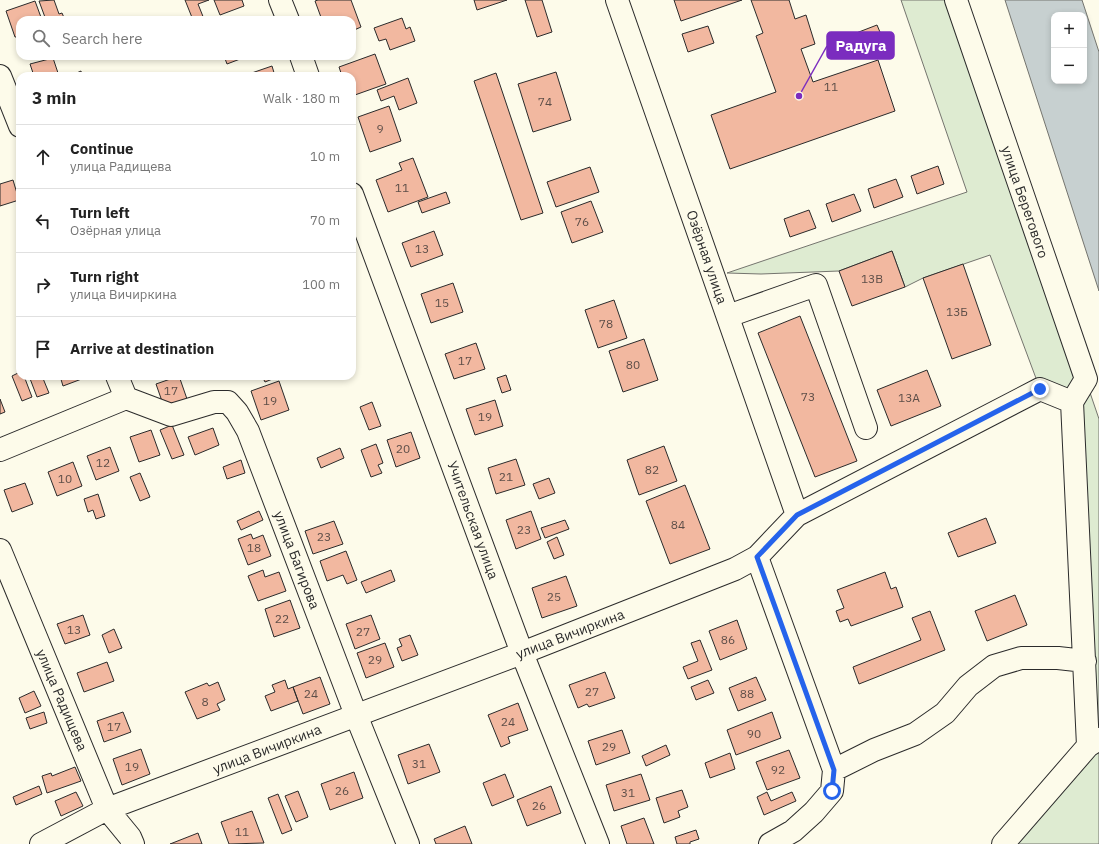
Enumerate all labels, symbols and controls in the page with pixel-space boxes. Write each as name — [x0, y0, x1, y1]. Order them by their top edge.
map controls — [1051, 12, 1087, 84]
button: + — [1051, 12, 1087, 48]
search box — [16, 16, 356, 60]
icon: search — [30, 27, 52, 49]
text: Search here — [62, 29, 142, 48]
callout: Радуга — [827, 32, 894, 59]
text: Радуга — [835, 36, 887, 55]
button: − — [1051, 48, 1087, 84]
house number: 11 — [824, 79, 838, 94]
text: 3 min — [32, 87, 76, 109]
text: Walk · 180 m — [263, 90, 340, 107]
house number: 74 — [538, 94, 552, 109]
house number: 9 — [376, 121, 384, 136]
text: Continue — [70, 139, 134, 158]
street label: улица Берегового — [997, 144, 1053, 261]
icon: ahead — [32, 146, 54, 168]
text: 10 m — [310, 148, 340, 165]
text: улица Радищева — [70, 158, 171, 175]
house number: 11 — [395, 180, 409, 195]
text: Turn left — [70, 203, 130, 222]
street label: Озёрная улица — [683, 208, 732, 307]
icon: left — [32, 210, 54, 232]
text: 70 m — [310, 212, 340, 229]
house number: 76 — [575, 214, 589, 229]
text: Озёрная улица — [70, 222, 161, 239]
house number: 13 — [415, 241, 429, 256]
text: Turn right — [70, 267, 139, 286]
house number: 13В — [861, 271, 883, 286]
icon: right — [32, 274, 54, 296]
text: 100 m — [302, 276, 340, 293]
text: улица Вичиркина — [70, 286, 177, 303]
house number: 15 — [435, 295, 449, 310]
house number: 13Б — [946, 304, 968, 319]
house number: 78 — [599, 316, 613, 331]
icon: arrive — [32, 338, 54, 360]
text: Arrive at destination — [70, 339, 214, 358]
house number: 17 — [458, 353, 472, 368]
house number: 80 — [626, 357, 640, 372]
route end — [1031, 380, 1049, 398]
house number: 17 — [164, 383, 178, 398]
house number: 73 — [801, 389, 815, 404]
house number: 13А — [898, 390, 920, 405]
house number: 19 — [263, 393, 277, 408]
house number: 19 — [478, 409, 492, 424]
house number: 20 — [396, 441, 410, 456]
house number: 12 — [96, 455, 110, 470]
street label: Учительская улица — [443, 458, 503, 582]
house number: 82 — [645, 462, 659, 477]
house number: 21 — [499, 469, 513, 484]
house number: 10 — [58, 471, 72, 486]
street label: улица Багирова — [270, 508, 324, 612]
house number: 84 — [671, 517, 685, 532]
house number: 23 — [517, 522, 531, 537]
house number: 23 — [317, 529, 331, 544]
house number: 18 — [247, 540, 261, 555]
house number: 25 — [547, 589, 561, 604]
street label: улица Вичиркина — [513, 605, 627, 663]
house number: 22 — [275, 611, 289, 626]
house number: 13 — [67, 622, 81, 637]
house number: 27 — [356, 624, 370, 639]
house number: 86 — [721, 632, 735, 647]
street label: улица Радищева — [32, 646, 92, 754]
house number: 29 — [368, 652, 382, 667]
house number: 27 — [585, 684, 599, 699]
house number: 24 — [304, 686, 318, 701]
house number: 88 — [740, 686, 754, 701]
house number: 8 — [201, 694, 209, 709]
house number: 24 — [501, 714, 515, 729]
house number: 17 — [107, 719, 121, 734]
street label: улица Вичиркина — [210, 720, 324, 778]
house number: 90 — [747, 726, 761, 741]
house number: 29 — [602, 739, 616, 754]
house number: 31 — [412, 756, 426, 771]
house number: 19 — [125, 759, 139, 774]
house number: 92 — [771, 762, 785, 777]
route start — [823, 782, 841, 800]
house number: 26 — [335, 783, 349, 798]
house number: 31 — [621, 785, 635, 800]
house number: 26 — [532, 798, 546, 813]
house number: 11 — [235, 824, 249, 839]

